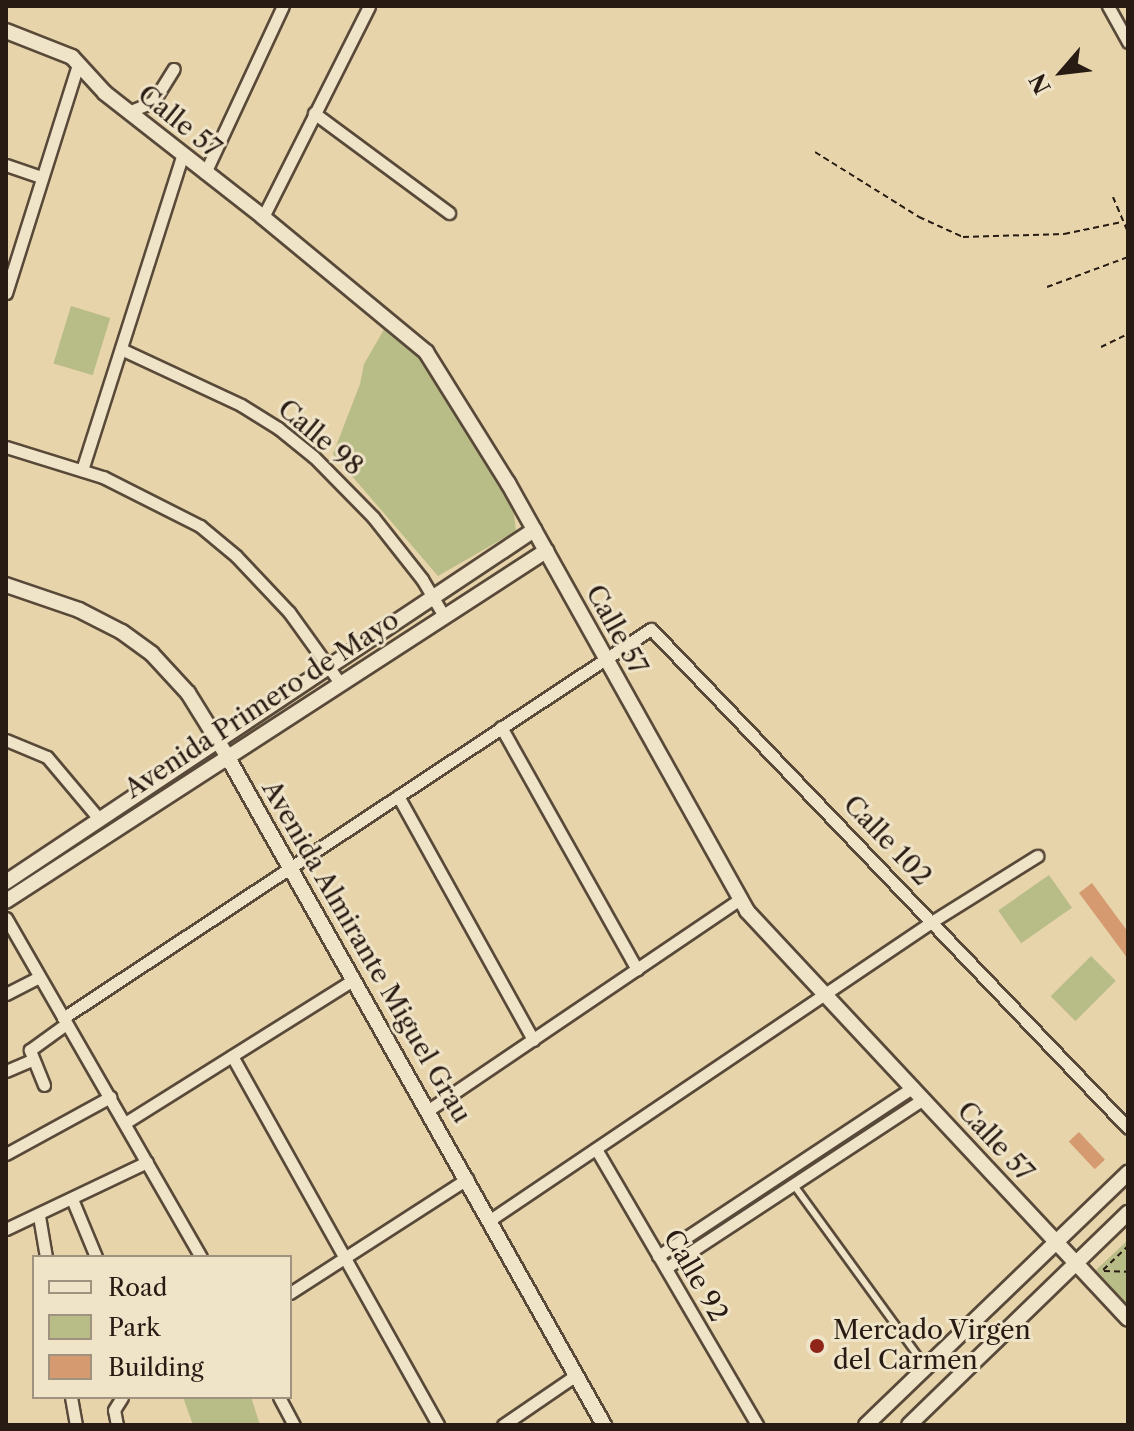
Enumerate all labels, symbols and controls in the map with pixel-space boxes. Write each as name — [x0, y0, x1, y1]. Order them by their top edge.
north arrow — [1022, 32, 1102, 112]
text: N — [1024, 69, 1057, 98]
street label: Calle 57 — [131, 79, 227, 165]
street label: Calle 98 — [271, 393, 369, 483]
street label: Calle 57 — [579, 580, 653, 680]
street label: Avenida Primero de Mayo — [119, 605, 405, 805]
street label: Avenida Almirante Miguel Grau — [255, 775, 477, 1129]
street label: Calle 102 — [837, 790, 937, 892]
street label: Calle 57 — [950, 1096, 1040, 1188]
street label: Calle 92 — [656, 1225, 734, 1327]
legend — [32, 1255, 292, 1399]
text: Road — [108, 1273, 167, 1302]
text: Park — [108, 1313, 160, 1342]
place label: Mercado Virgen del Carmen — [833, 1315, 1032, 1376]
marker: Mercado Virgen del Carmen — [808, 1337, 826, 1355]
text: Building — [108, 1353, 204, 1382]

